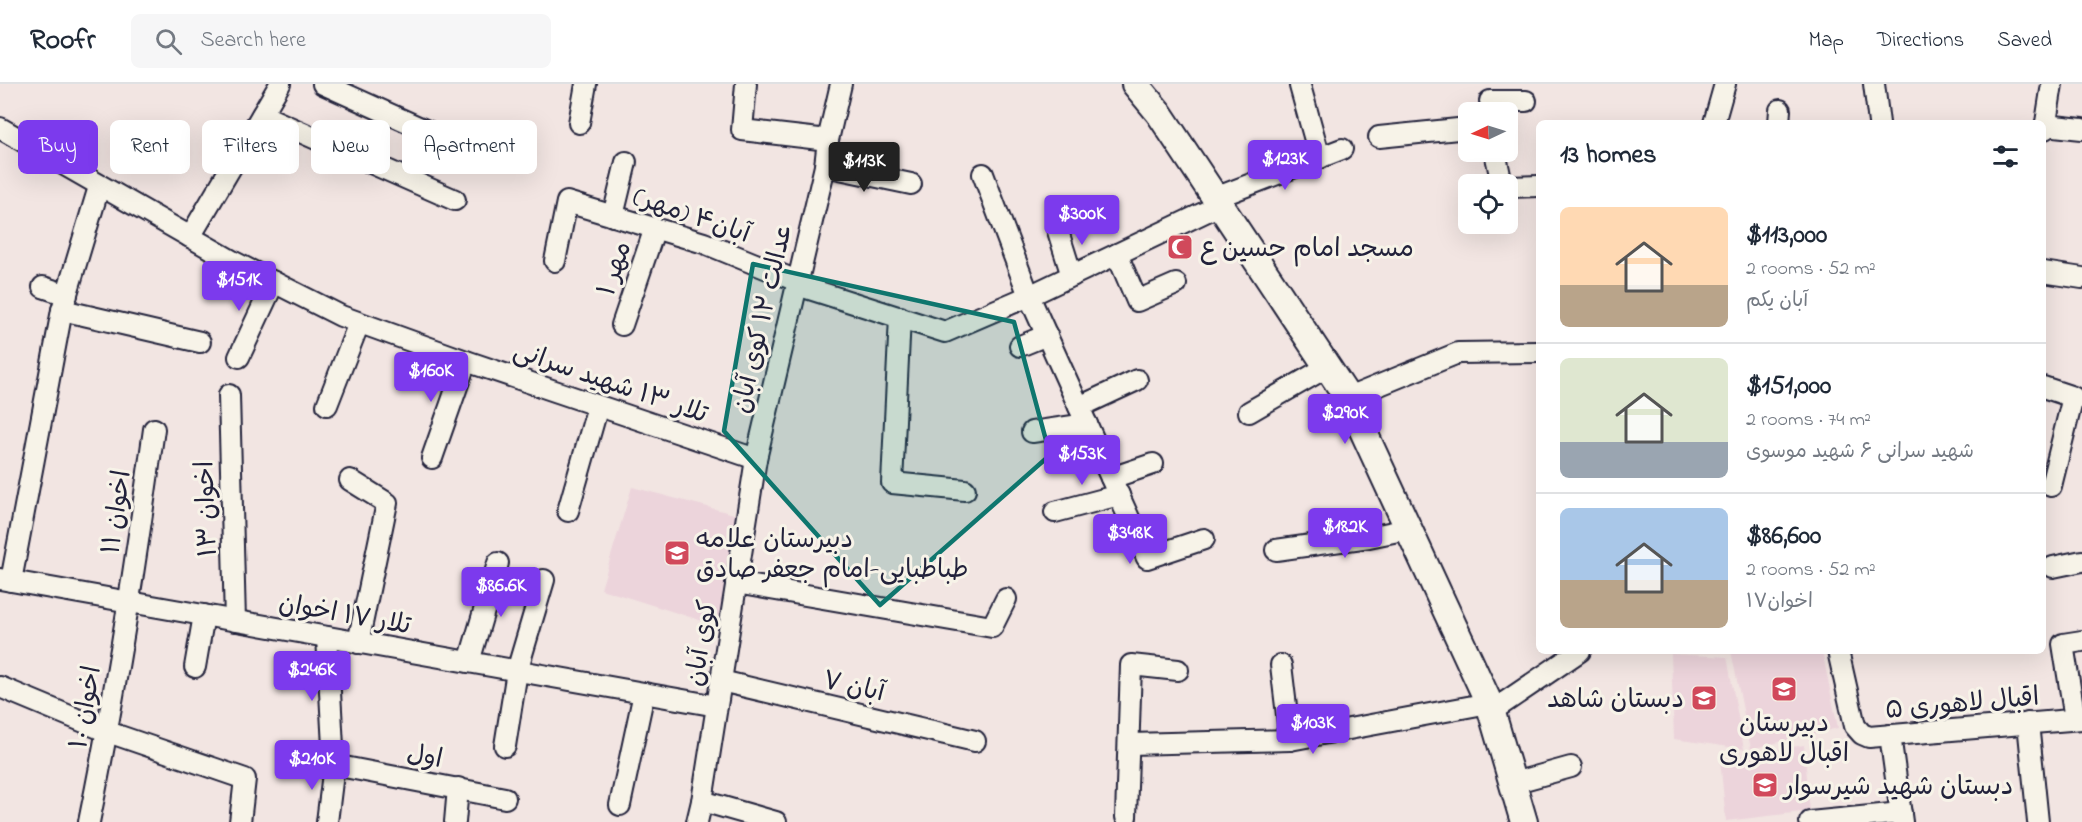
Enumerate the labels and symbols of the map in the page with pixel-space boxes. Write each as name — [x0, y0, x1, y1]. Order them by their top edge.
north arrow — [1458, 102, 1518, 162]
pin: $123K — [1243, 140, 1327, 191]
pin: $113K — [822, 142, 906, 193]
street label: آبان۴ (مهر) — [627, 179, 756, 255]
pin: $300K — [1040, 195, 1124, 246]
street label: عدالت ۱۲ کوی آبان — [724, 220, 804, 417]
place label: مسجد امام حسین ع — [1200, 231, 1414, 269]
mosque icon: مسجد امام حسین ع — [1165, 232, 1195, 262]
street label: مهر ۱ — [589, 237, 643, 301]
pin: $151K — [197, 261, 281, 312]
street label: تلار ۱۳ شهید سرانی — [508, 333, 713, 435]
pin: $160K — [389, 352, 473, 403]
pin: $290K — [1303, 394, 1387, 445]
pin: $153K — [1040, 435, 1124, 486]
street label: اخوان ۱۳ — [187, 460, 229, 558]
street label: اخوان ۱۱ — [93, 468, 143, 557]
pin: $182K — [1303, 508, 1387, 559]
pin: $348K — [1088, 514, 1172, 565]
place label: دبیرستان علامه طباطبایی-امام جعفر صادق — [696, 522, 969, 590]
school or university icon: دبیرستان علامه طباطبایی-امام جعفر صادق — [662, 538, 692, 568]
pin: $86.6K — [452, 567, 550, 618]
street label: تلار ۱۷ اخوان — [275, 586, 414, 646]
street label: کوی آبان — [677, 598, 729, 689]
pin: $246K — [270, 651, 354, 702]
street label: آبان ۷ — [819, 662, 890, 714]
street label: اخوان ۱۰ — [61, 663, 113, 752]
school or university icon: دبیرستان اقبال لاهوری — [1769, 674, 1799, 704]
street label: اقبال لاهوری ۵ — [1884, 679, 2041, 731]
place label: دبستان شاهد — [1547, 682, 1684, 720]
school or university icon: دبستان شاهد — [1689, 683, 1719, 713]
pin: $103K — [1271, 704, 1355, 755]
place label: دبیرستان اقبال لاهوری — [1719, 706, 1849, 774]
street label: اول — [403, 736, 446, 780]
pin: $210K — [270, 740, 354, 791]
place label: دبستان شهید شیرسوار — [1782, 769, 2013, 807]
school or university icon: دبستان شهید شیرسوار — [1750, 770, 1780, 800]

